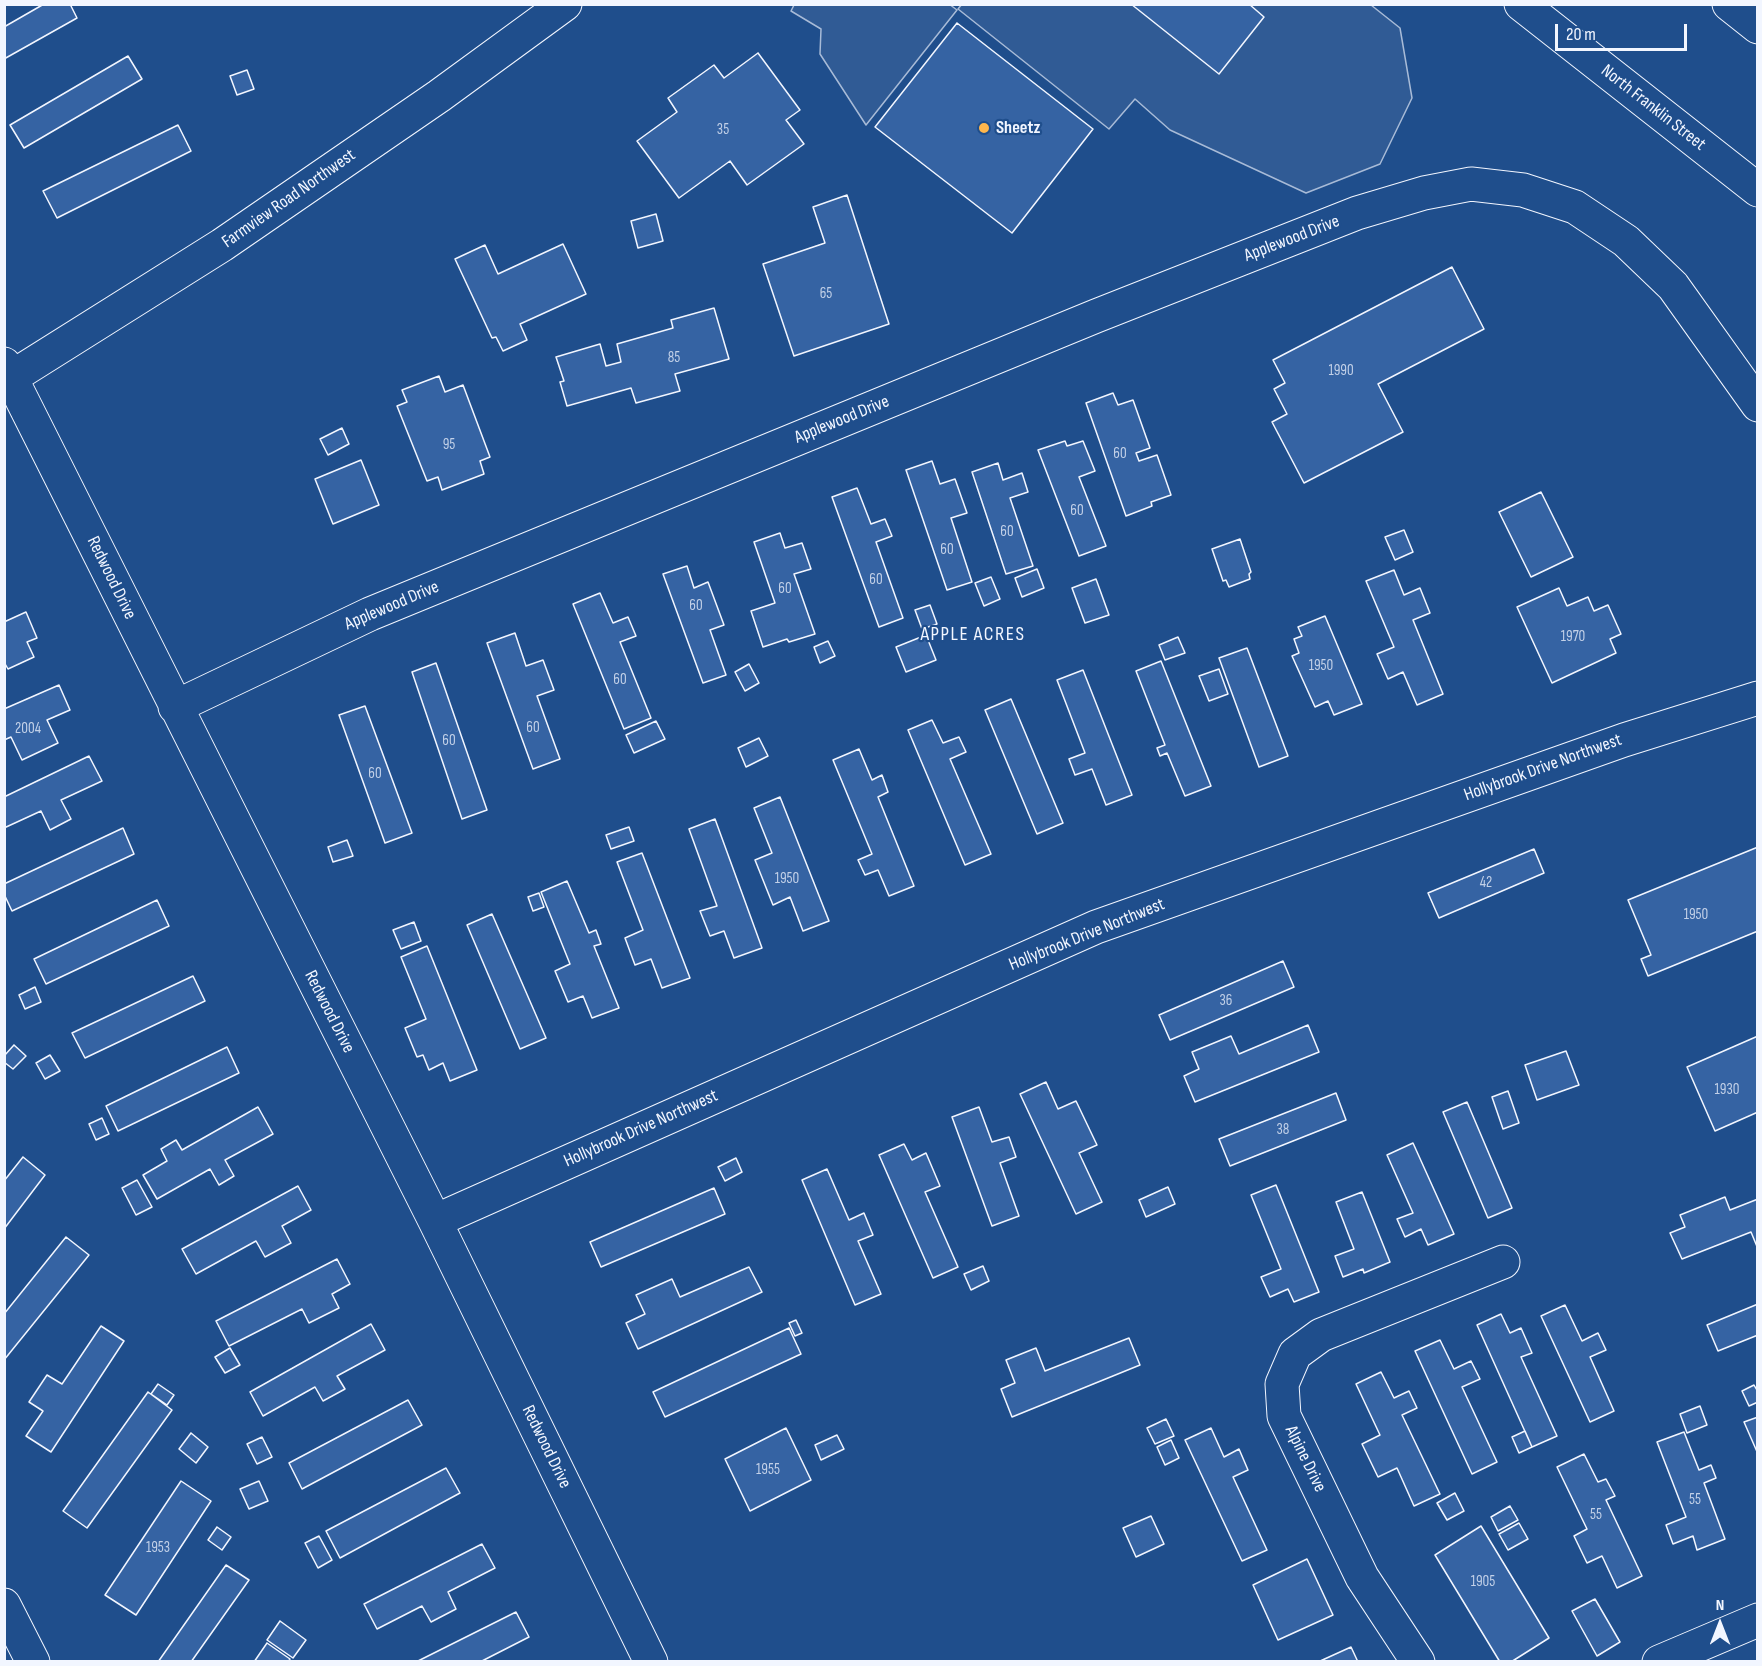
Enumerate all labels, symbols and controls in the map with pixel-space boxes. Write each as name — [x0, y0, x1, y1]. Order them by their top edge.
scale bar — [1558, 12, 1690, 50]
text: 20 m — [1566, 24, 1596, 45]
street label: North Franklin Street — [1596, 60, 1710, 156]
place label: Sheetz — [996, 117, 1040, 139]
house number: 35 — [717, 121, 729, 139]
marker: Sheetz — [977, 121, 991, 135]
street label: Farmview Road Northwest — [218, 145, 360, 253]
street label: Applewood Drive — [1241, 211, 1343, 267]
house number: 65 — [820, 285, 832, 303]
house number: 85 — [668, 349, 680, 367]
house number: 1990 — [1328, 362, 1354, 380]
street label: Applewood Drive — [791, 391, 893, 449]
house number: 95 — [443, 436, 455, 454]
house number: 60 — [1113, 445, 1127, 463]
house number: 60 — [1070, 502, 1084, 520]
house number: 60 — [1000, 523, 1014, 541]
street label: Redwood Drive — [82, 533, 140, 623]
house number: 60 — [940, 541, 954, 559]
house number: 60 — [869, 571, 883, 589]
street label: Applewood Drive — [342, 576, 442, 636]
house number: 60 — [778, 580, 792, 598]
house number: 60 — [689, 597, 703, 615]
district label: APPLE ACRES — [921, 623, 1025, 647]
house number: 1970 — [1561, 628, 1585, 646]
house number: 1950 — [1309, 657, 1333, 675]
house number: 60 — [613, 671, 627, 689]
house number: 60 — [526, 719, 540, 737]
house number: 2004 — [15, 720, 41, 738]
street label: Hollybrook Drive Northwest — [1461, 729, 1625, 807]
house number: 60 — [442, 732, 456, 750]
house number: 60 — [368, 765, 382, 783]
house number: 1950 — [775, 870, 799, 888]
house number: 42 — [1480, 874, 1492, 892]
street label: Hollybrook Drive Northwest — [1006, 894, 1168, 976]
house number: 1950 — [1684, 906, 1708, 924]
street label: Redwood Drive — [299, 967, 359, 1057]
house number: 36 — [1220, 992, 1232, 1010]
house number: 1930 — [1715, 1081, 1739, 1099]
street label: Hollybrook Drive Northwest — [561, 1085, 721, 1173]
house number: 38 — [1277, 1121, 1289, 1139]
street label: Redwood Drive — [517, 1402, 575, 1492]
street label: Alpine Drive — [1280, 1422, 1330, 1496]
house number: 1955 — [756, 1461, 780, 1479]
house number: 55 — [1689, 1491, 1701, 1509]
house number: 55 — [1590, 1506, 1602, 1524]
house number: 1953 — [146, 1539, 170, 1557]
house number: 1905 — [1471, 1573, 1495, 1591]
north arrow — [1690, 1594, 1750, 1654]
text: N — [1716, 1596, 1724, 1615]

